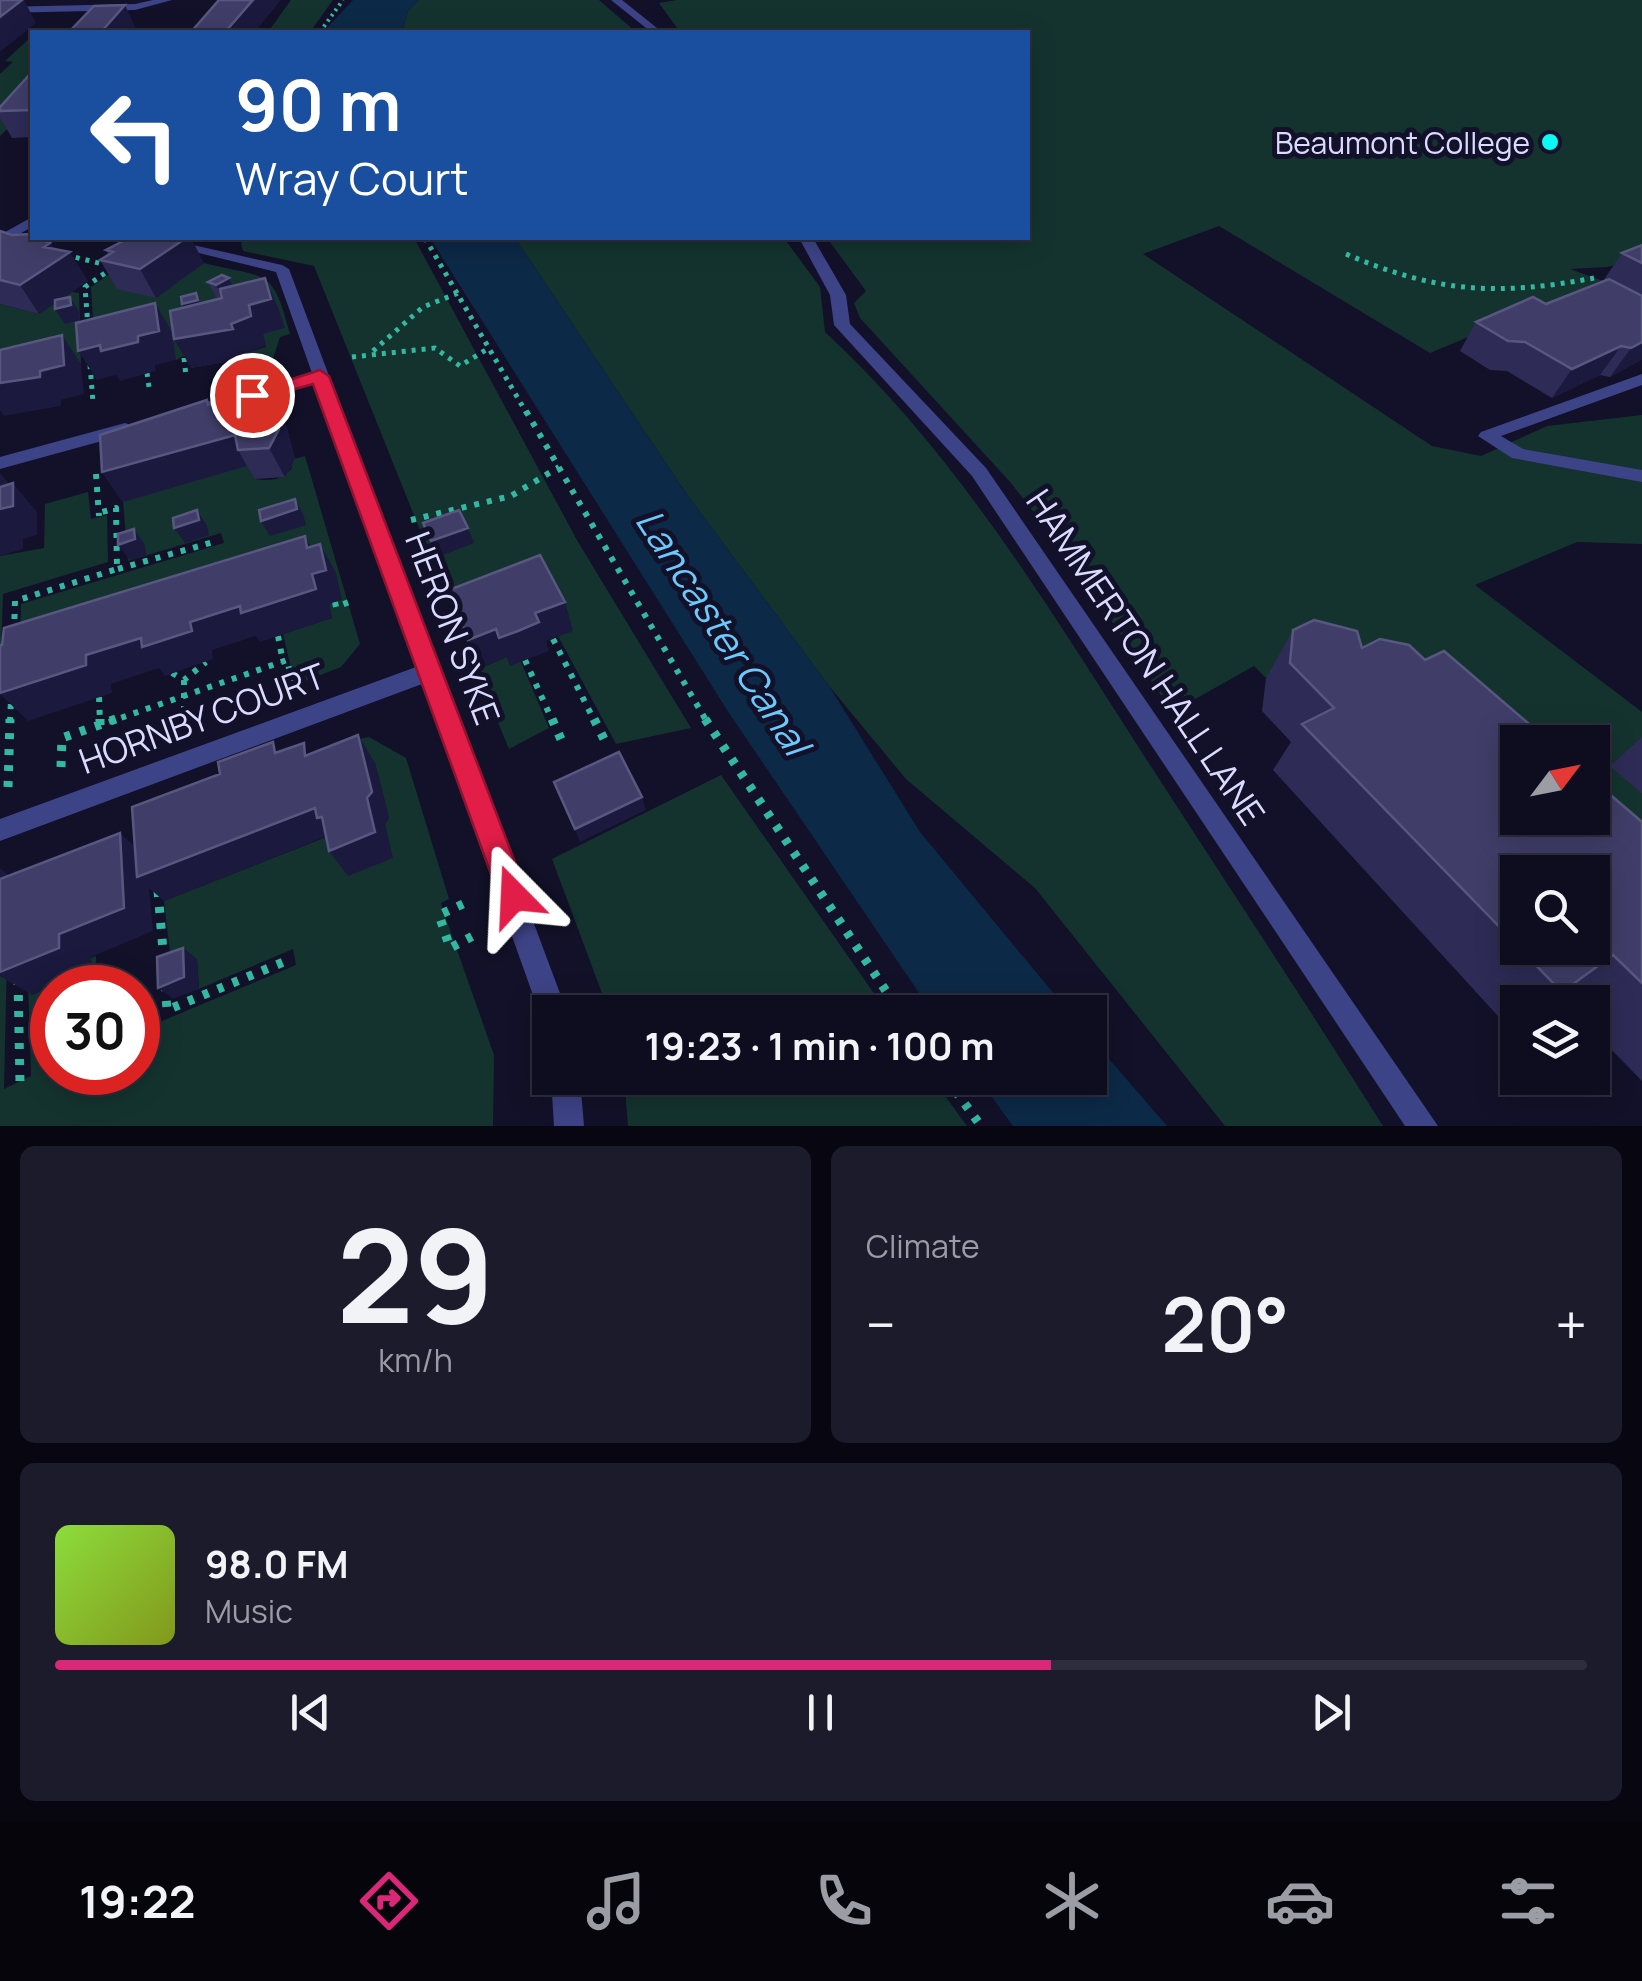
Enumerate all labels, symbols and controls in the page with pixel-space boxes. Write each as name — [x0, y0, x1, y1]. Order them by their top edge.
text: 90 m — [235, 56, 402, 152]
icon: left — [70, 70, 200, 200]
place label: Beaumont College — [1275, 122, 1530, 163]
marker: Beaumont College — [1539, 131, 1561, 153]
text: Wray Court — [235, 147, 469, 209]
pin — [210, 353, 295, 438]
icon: arrive — [225, 368, 280, 423]
street label: HAMMERTON HALL LANE — [1016, 480, 1276, 834]
water label: Lancaster Canal — [625, 498, 825, 768]
street label: HERON SYKE — [394, 525, 512, 731]
street label: HORNBY COURT — [72, 651, 332, 785]
north arrow — [1500, 725, 1610, 835]
map controls — [1500, 725, 1610, 1095]
position arrow — [462, 844, 566, 948]
button: search — [1500, 855, 1610, 965]
speed limit sign: 30 — [30, 965, 160, 1095]
button: layers — [1500, 985, 1610, 1095]
text: 19:23 · 1 min · 100 m — [645, 1019, 994, 1071]
text: 29 — [336, 1184, 495, 1362]
text: Climate — [866, 1224, 980, 1268]
text: 20° — [1162, 1272, 1289, 1375]
text: − — [866, 1286, 896, 1362]
text: + — [1555, 1286, 1587, 1362]
text: km/h — [378, 1338, 453, 1382]
text: 98.0 FM — [205, 1537, 348, 1589]
text: Music — [205, 1589, 293, 1633]
icon: previous — [283, 1685, 338, 1740]
icon: pause — [793, 1685, 848, 1740]
icon: next — [1304, 1685, 1359, 1740]
icon: directions — [354, 1866, 424, 1936]
icon: music — [581, 1866, 651, 1936]
icon: phone — [809, 1866, 879, 1936]
icon: climate — [1037, 1866, 1107, 1936]
icon: car — [1265, 1866, 1335, 1936]
icon: filters — [1493, 1866, 1563, 1936]
text: 19:22 — [79, 1870, 196, 1932]

